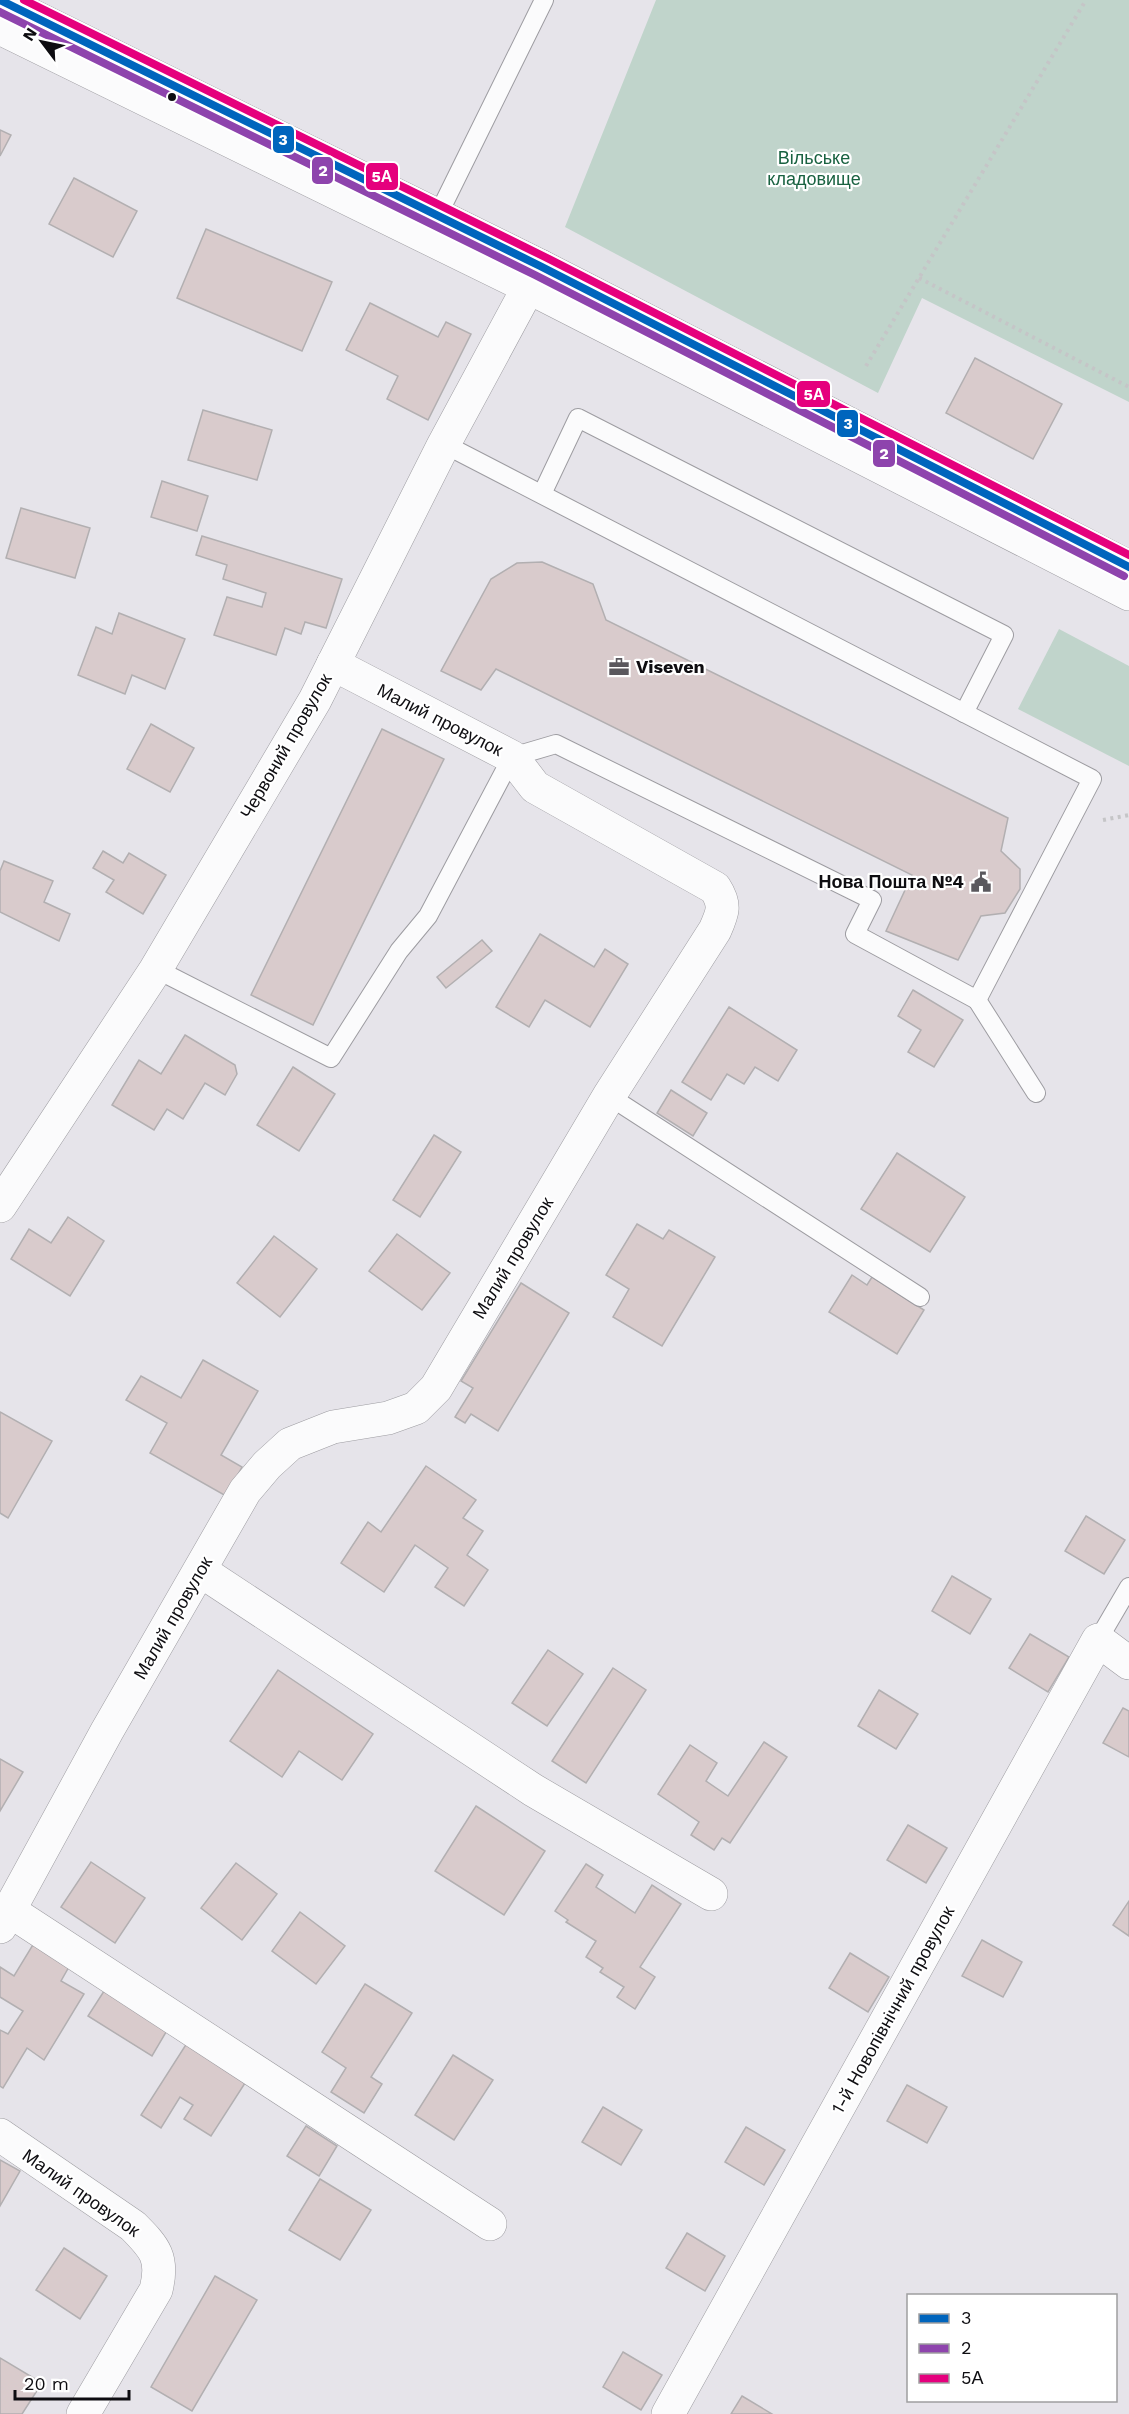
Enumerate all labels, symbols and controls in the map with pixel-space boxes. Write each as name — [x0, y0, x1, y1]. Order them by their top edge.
north arrow — [12, 12, 72, 72]
text: N — [19, 24, 41, 44]
unlabelled marker — [166, 91, 178, 103]
line badge: 3 — [272, 125, 295, 154]
text: 3 — [278, 130, 288, 149]
park label: Вільське кладовище — [767, 147, 861, 189]
line badge: 2 — [311, 156, 334, 185]
text: 2 — [318, 161, 328, 180]
line badge: 5А — [365, 162, 399, 191]
text: 5А — [372, 167, 393, 186]
line badge: 5А — [796, 380, 831, 408]
text: 5А — [804, 385, 825, 404]
line badge: 3 — [836, 409, 859, 438]
text: 3 — [843, 414, 853, 433]
line badge: 2 — [872, 439, 896, 468]
text: 2 — [879, 444, 889, 463]
office icon: Viseven — [607, 655, 631, 679]
place label: Viseven — [636, 656, 705, 677]
street label: Червоний провулок — [236, 670, 336, 822]
street label: Малий провулок — [374, 679, 507, 760]
public building icon: Нова Пошта №4 — [969, 870, 993, 894]
place label: Нова Пошта №4 — [819, 871, 964, 892]
street label: Малий провулок — [468, 1193, 557, 1322]
street label: Малий провулок — [129, 1553, 216, 1683]
street label: 1-й Новопівнічний провулок — [827, 1902, 958, 2117]
street label: Малий провулок — [19, 2144, 144, 2241]
legend — [907, 2294, 1117, 2402]
text: 3 — [961, 2307, 972, 2328]
text: 2 — [961, 2337, 972, 2358]
scale bar — [15, 2363, 129, 2401]
text: 5А — [961, 2367, 983, 2388]
text: 20 m — [24, 2373, 69, 2394]

